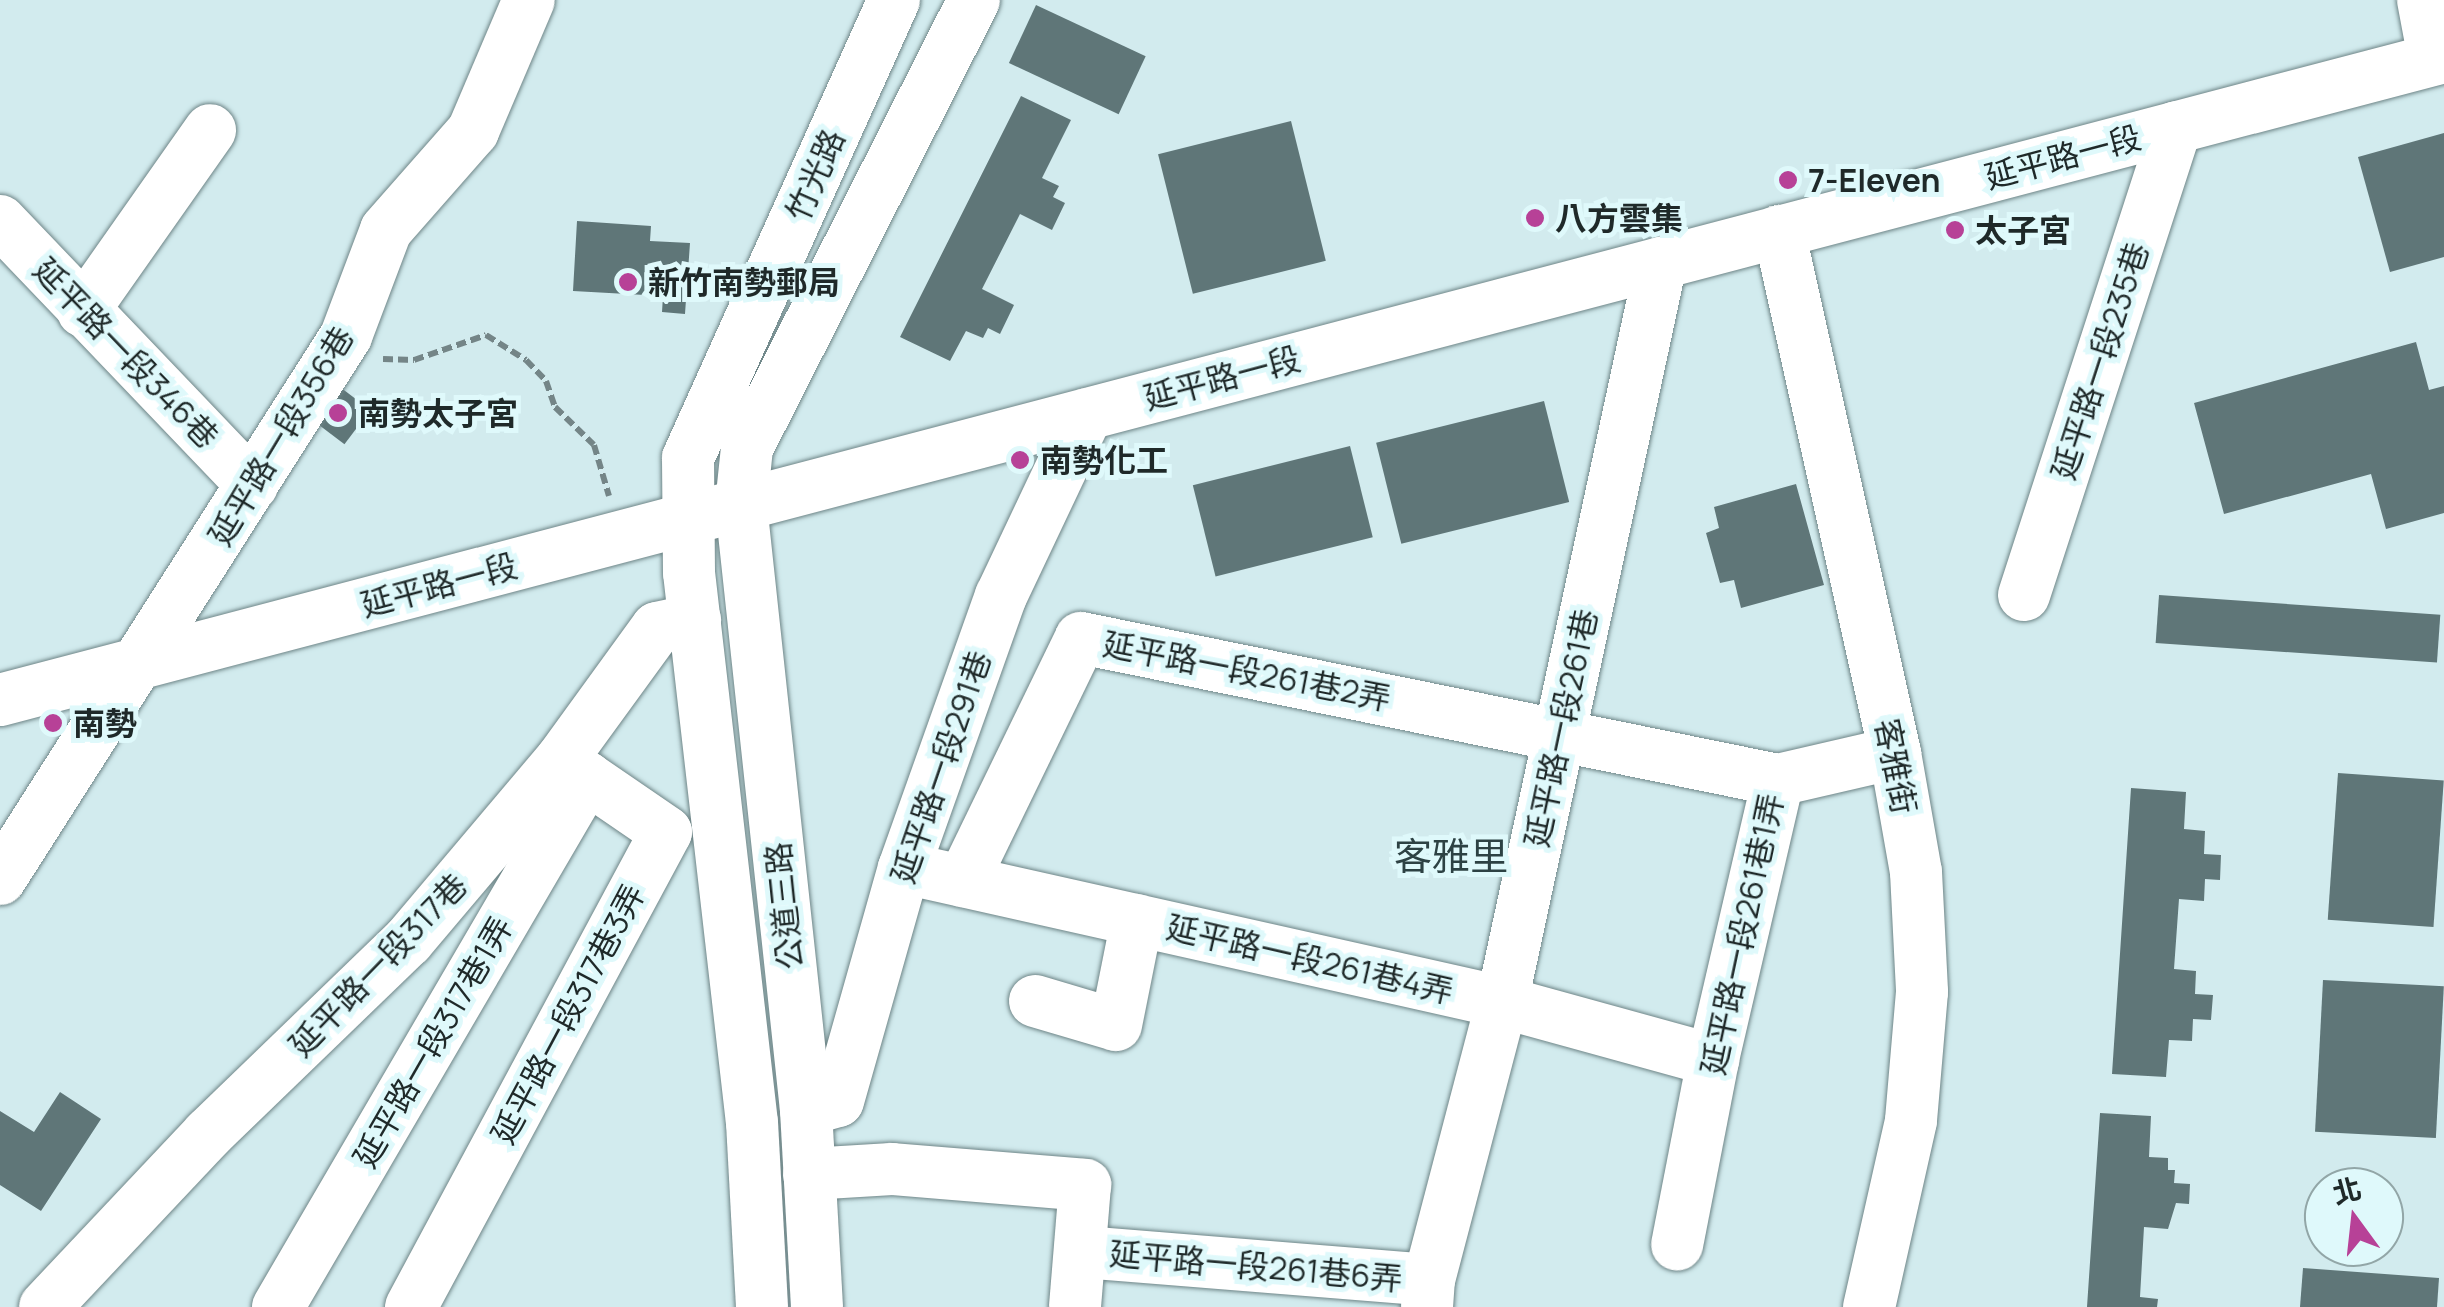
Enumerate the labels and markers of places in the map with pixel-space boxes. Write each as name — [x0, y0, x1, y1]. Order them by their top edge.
place label: 7-Eleven — [1808, 161, 1941, 199]
marker: 7-Eleven — [1777, 169, 1799, 191]
place label: 八方雲集 — [1555, 199, 1683, 237]
marker: 八方雲集 — [1524, 207, 1546, 229]
place label: 太子宮 — [1975, 211, 2071, 249]
marker: 太子宮 — [1944, 219, 1966, 241]
place label: 新竹南勢郵局 — [648, 263, 840, 301]
marker: 新竹南勢郵局 — [617, 271, 639, 293]
place label: 南勢太子宮 — [358, 394, 518, 432]
marker: 南勢太子宮 — [327, 402, 349, 424]
place label: 南勢化工 — [1040, 441, 1168, 479]
marker: 南勢化工 — [1009, 449, 1031, 471]
place label: 南勢 — [73, 704, 137, 742]
marker: 南勢 — [42, 712, 64, 734]

